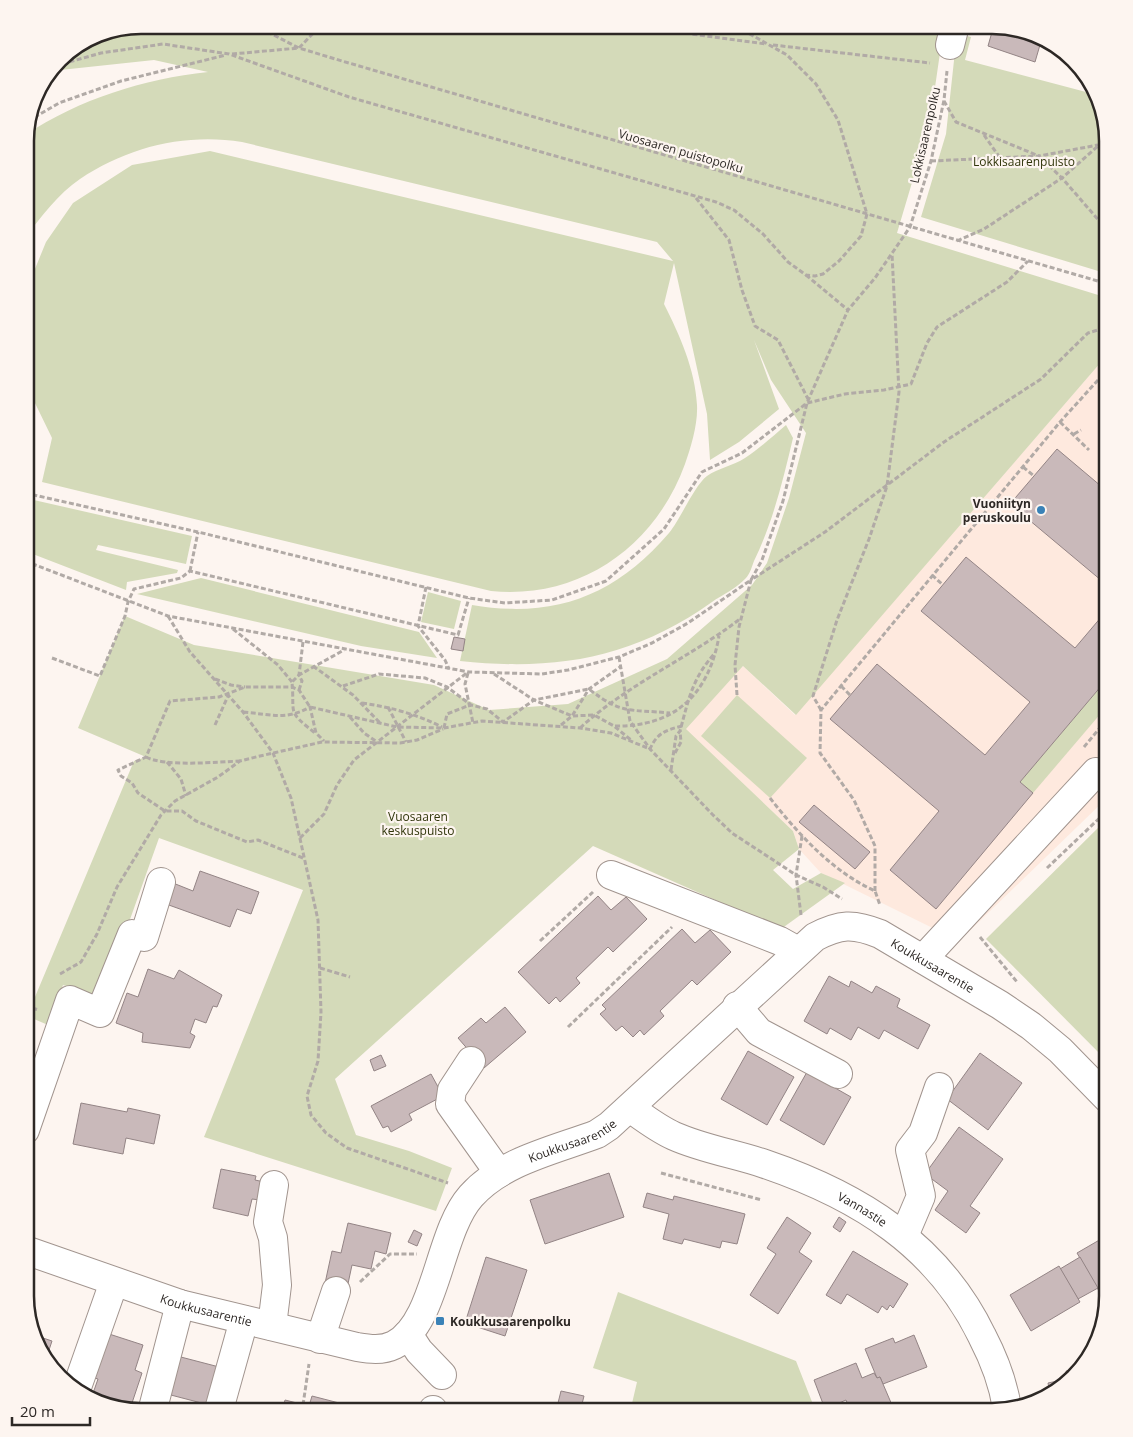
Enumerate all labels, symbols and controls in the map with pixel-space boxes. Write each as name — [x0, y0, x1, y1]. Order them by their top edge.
street label: Lokkisaarenpolku — [906, 85, 944, 185]
street label: Vuosaaren puistopolku — [617, 125, 745, 177]
park label: Lokkisaarenpuisto — [973, 153, 1075, 170]
place label: Vuoniityn peruskoulu — [963, 495, 1031, 526]
marker: Vuoniityn peruskoulu — [1035, 504, 1047, 516]
park label: Vuosaaren keskuspuisto — [381, 808, 455, 839]
street label: Koukkusaarentie — [888, 934, 978, 997]
street label: Koukkusaarentie — [525, 1115, 620, 1166]
street label: Vannastie — [835, 1187, 891, 1230]
street label: Koukkusaarentie — [158, 1289, 254, 1330]
place label: Koukkusaarenpolku — [450, 1313, 571, 1330]
marker: Koukkusaarenpolku — [434, 1315, 446, 1327]
scale bar — [12, 1394, 90, 1426]
text: 20 m — [20, 1401, 55, 1421]

